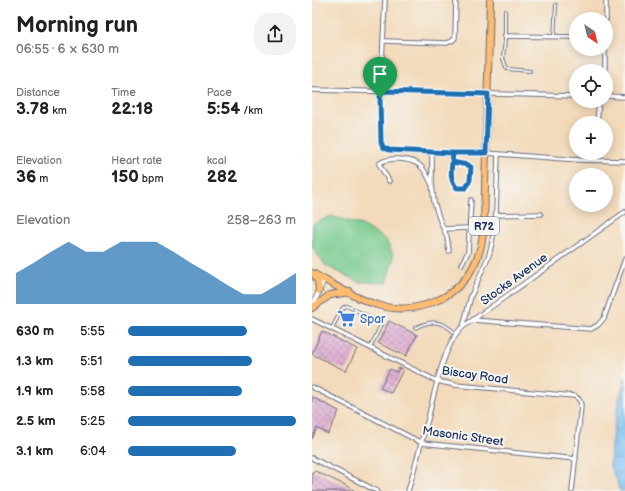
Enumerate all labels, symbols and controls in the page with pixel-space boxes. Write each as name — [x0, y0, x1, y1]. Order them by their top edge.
text: Morning run — [16, 12, 138, 39]
north arrow — [569, 12, 613, 56]
map controls — [569, 12, 613, 212]
button: share — [254, 13, 296, 55]
text: 06:55 · 6 × 630 m — [16, 41, 119, 57]
pin — [363, 57, 397, 98]
icon: arrive — [369, 63, 391, 85]
button: locate — [569, 64, 613, 108]
text: Distance — [16, 86, 60, 99]
text: Time — [111, 86, 136, 99]
text: Pace — [207, 86, 232, 99]
text: 3.78 — [16, 99, 49, 119]
text: 22:18 — [111, 99, 153, 119]
text: 5:54 — [207, 99, 240, 119]
text: km — [49, 104, 67, 117]
text: /km — [240, 104, 263, 117]
button: + — [569, 116, 613, 160]
text: Elevation — [16, 154, 62, 167]
text: Heart rate — [111, 154, 162, 167]
text: kcal — [207, 154, 226, 167]
text: 36 — [16, 167, 36, 187]
text: 150 — [111, 167, 139, 187]
text: 282 — [207, 167, 237, 187]
button: − — [569, 168, 613, 212]
text: m — [36, 172, 48, 185]
text: bpm — [139, 172, 164, 185]
text: Elevation — [16, 212, 70, 228]
text: 258–263 m — [227, 212, 296, 228]
road number: R72 — [469, 217, 499, 235]
street label: Stocks Avenue — [478, 250, 551, 309]
supermarket icon: Spar — [337, 309, 357, 329]
place label: Spar — [360, 312, 386, 327]
text: 630 m — [16, 323, 54, 339]
text: 5:55 — [80, 323, 105, 339]
text: 1.3 km — [16, 353, 53, 369]
text: 5:51 — [80, 353, 103, 369]
street label: Biscay Road — [441, 363, 509, 388]
text: 1.9 km — [16, 383, 53, 399]
text: 5:58 — [80, 383, 105, 399]
text: 2.5 km — [16, 413, 56, 429]
text: 5:25 — [80, 413, 105, 429]
street label: Masonic Street — [421, 423, 505, 450]
text: 3.1 km — [16, 443, 53, 459]
text: 6:04 — [80, 443, 106, 459]

